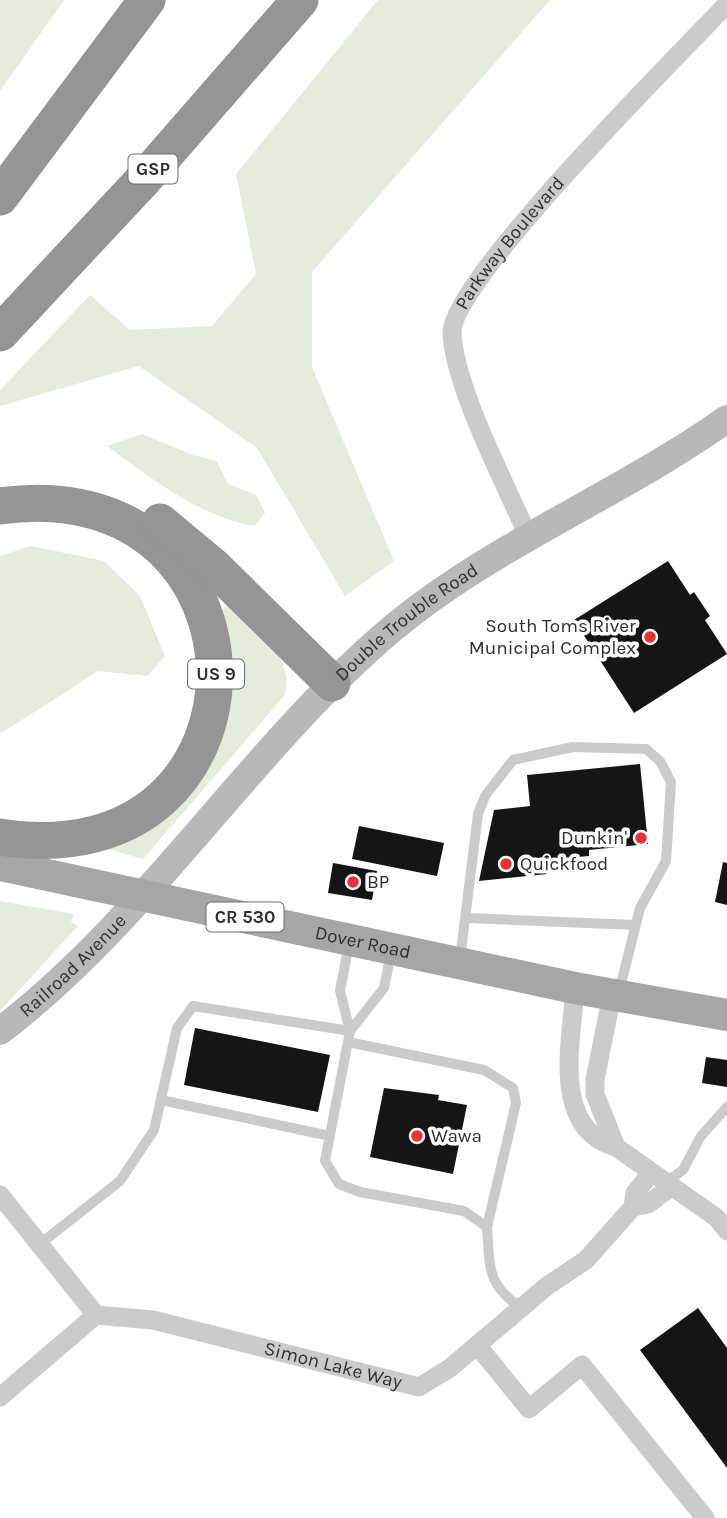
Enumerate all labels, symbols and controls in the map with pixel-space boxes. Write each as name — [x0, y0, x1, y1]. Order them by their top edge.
road number: GSP — [128, 154, 178, 184]
street label: Parkway Boulevard — [451, 172, 569, 313]
street label: Double Trouble Road — [331, 559, 482, 686]
place label: South Toms River Municipal Complex — [469, 615, 636, 659]
marker: South Toms River Municipal Complex — [642, 629, 658, 645]
road number: US 9 — [188, 660, 244, 688]
place label: Dunkin' — [561, 827, 627, 849]
marker: Dunkin' — [633, 830, 649, 846]
place label: Quickfood — [520, 853, 608, 875]
marker: Quickfood — [498, 856, 514, 872]
place label: BP — [367, 871, 389, 893]
marker: BP — [345, 874, 361, 890]
road number: CR 530 — [206, 902, 284, 932]
street label: Railroad Avenue — [15, 910, 131, 1022]
street label: Dover Road — [313, 922, 413, 964]
place label: Wawa — [431, 1125, 482, 1147]
marker: Wawa — [409, 1128, 425, 1144]
street label: Simon Lake Way — [262, 1337, 404, 1393]

